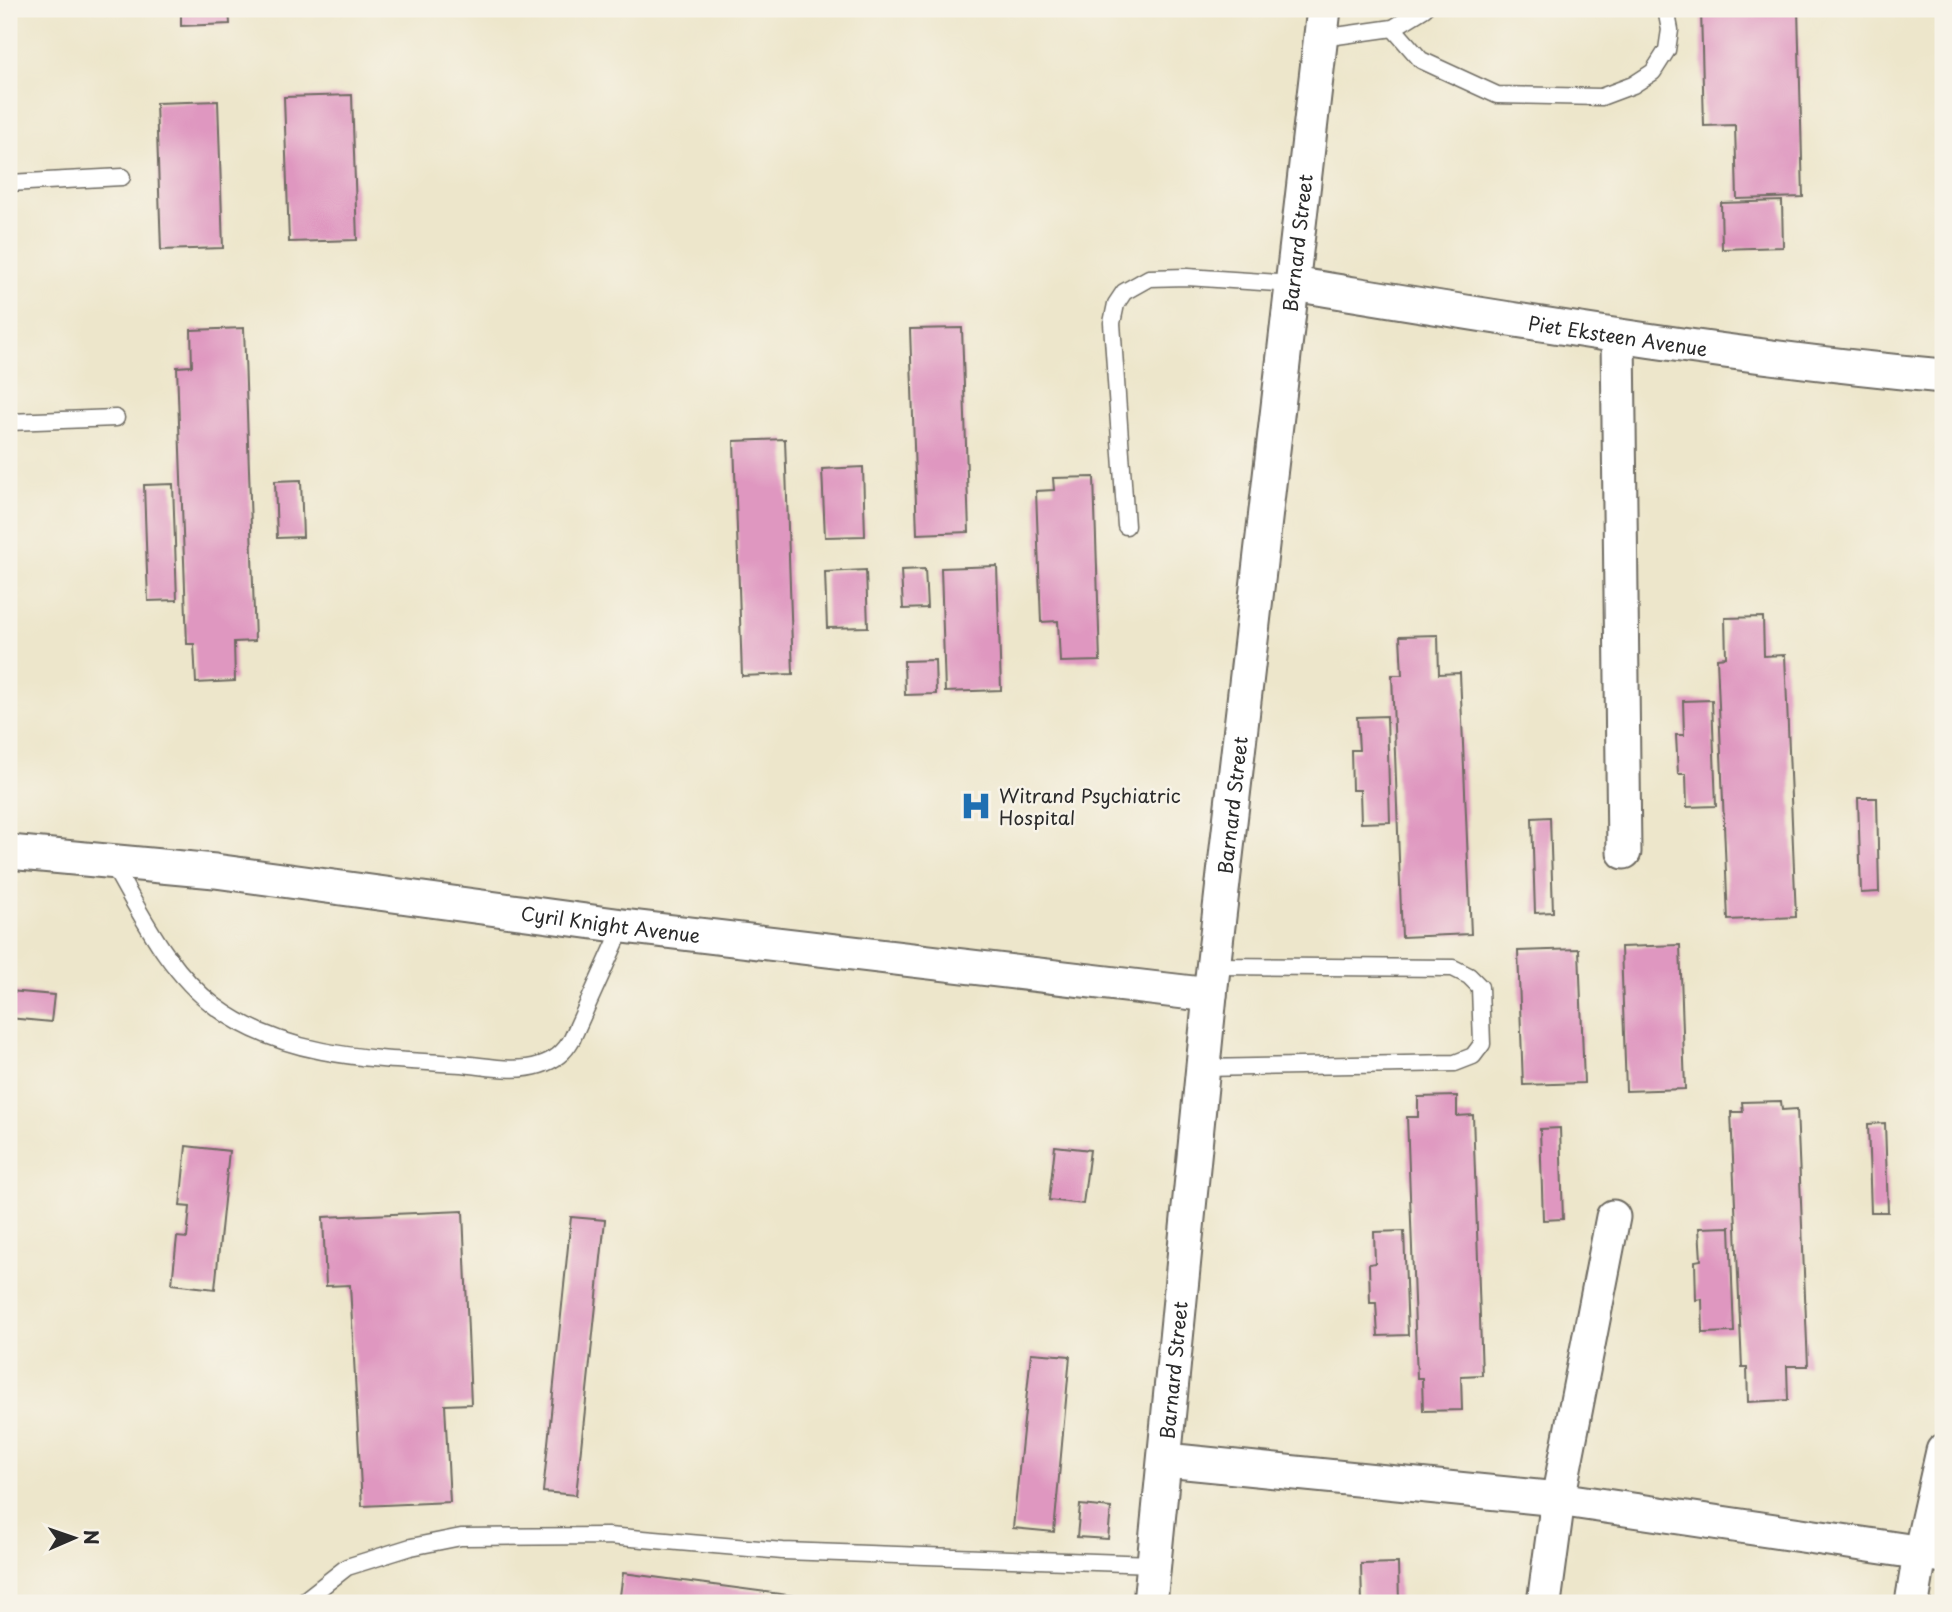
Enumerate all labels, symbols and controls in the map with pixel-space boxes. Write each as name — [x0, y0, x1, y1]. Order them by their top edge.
street label: Barnard Street — [1275, 172, 1319, 313]
street label: Piet Eksteen Avenue — [1526, 308, 1709, 362]
street label: Barnard Street — [1210, 735, 1254, 876]
place label: Witrand Psychiatric Hospital — [999, 781, 1181, 831]
hospital icon: Witrand Psychiatric Hospital — [959, 789, 993, 823]
street label: Cyril Knight Avenue — [519, 898, 702, 949]
street label: Barnard Street — [1152, 1300, 1194, 1440]
north arrow — [38, 1504, 108, 1574]
text: N — [78, 1529, 106, 1545]

